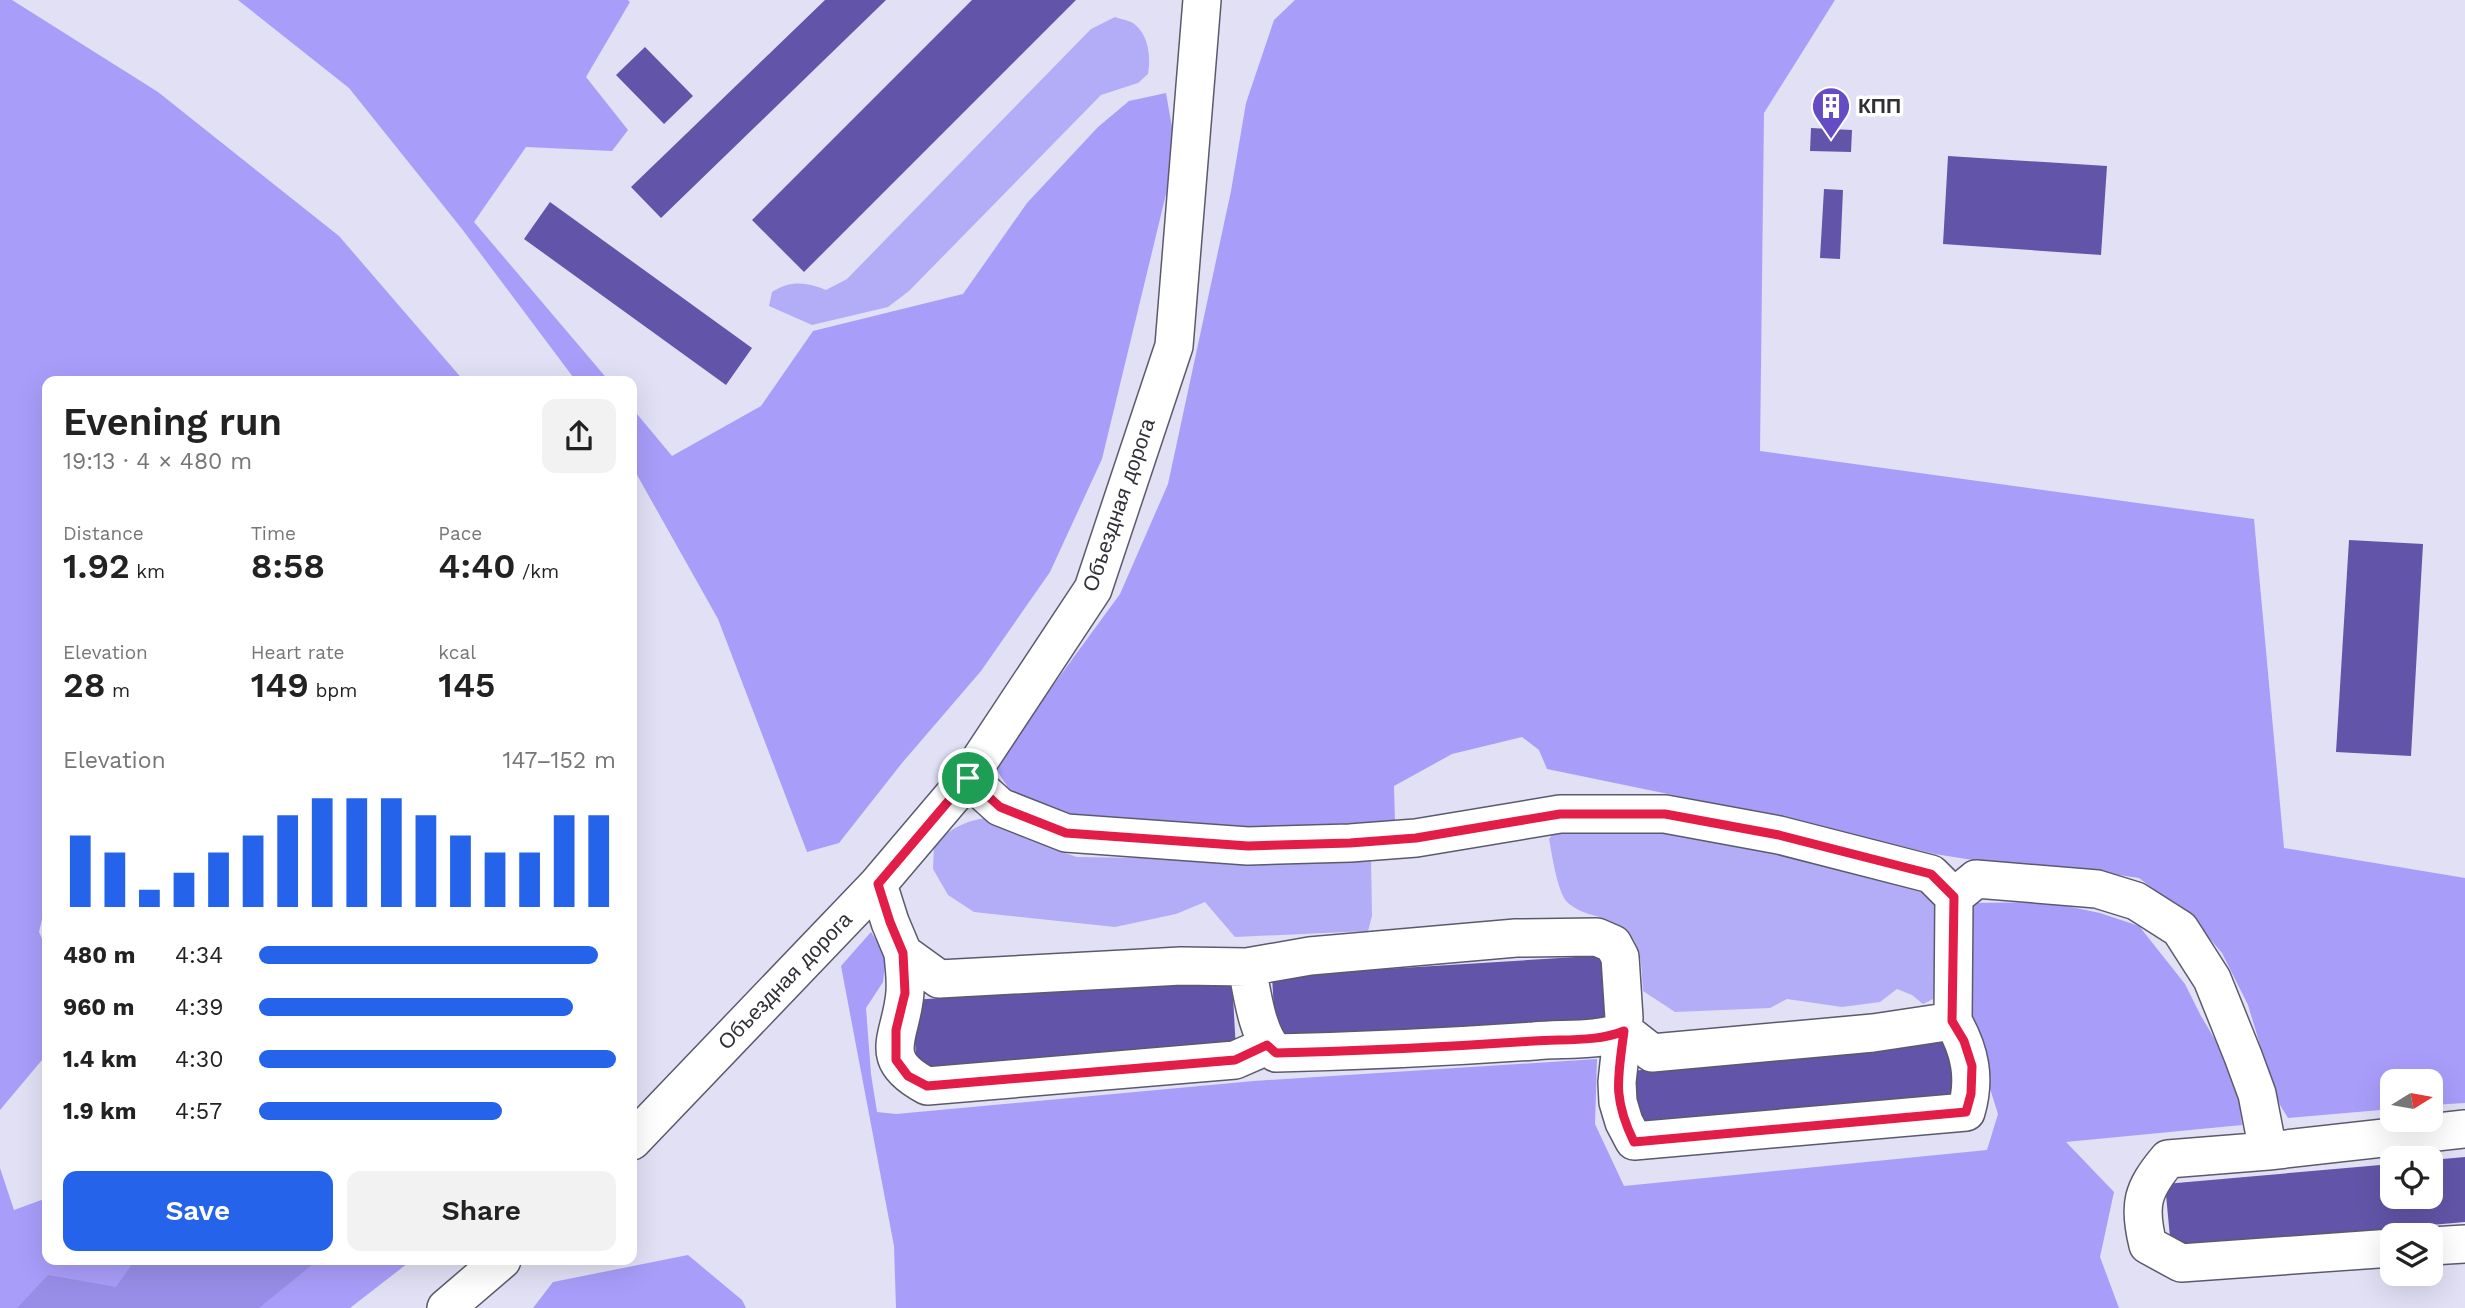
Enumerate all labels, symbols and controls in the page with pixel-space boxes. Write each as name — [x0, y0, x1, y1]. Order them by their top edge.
building icon: КПП — [1810, 85, 1852, 140]
place label: КПП — [1858, 93, 1901, 118]
button: share — [542, 399, 616, 473]
text: Evening run — [63, 400, 282, 444]
street label: Объездная дорога — [1077, 415, 1160, 595]
text: 19:13 · 4 × 480 m — [63, 448, 252, 475]
text: Distance — [63, 522, 144, 545]
text: Time — [251, 522, 296, 545]
text: Pace — [438, 522, 482, 545]
text: 1.92 — [63, 545, 130, 587]
text: 8:58 — [251, 545, 325, 587]
text: 4:40 — [438, 545, 515, 587]
text: km — [130, 560, 165, 583]
text: /km — [515, 560, 559, 583]
text: Elevation — [63, 641, 148, 664]
text: Heart rate — [251, 641, 345, 664]
text: kcal — [438, 641, 476, 664]
text: 28 — [63, 664, 106, 706]
text: 149 — [251, 664, 309, 706]
text: 145 — [438, 664, 495, 706]
text: m — [106, 679, 130, 702]
text: bpm — [309, 679, 357, 702]
text: Elevation — [63, 747, 166, 774]
text: 147–152 m — [503, 747, 616, 774]
pin — [938, 748, 998, 808]
icon: arrive — [949, 759, 987, 797]
street label: Объездная дорога — [713, 906, 857, 1055]
text: 480 m — [63, 942, 135, 969]
text: 4:34 — [175, 942, 223, 969]
text: 960 m — [63, 994, 134, 1021]
text: 4:39 — [175, 994, 223, 1021]
text: 1.4 km — [63, 1046, 137, 1073]
text: 4:30 — [175, 1046, 224, 1073]
north arrow — [2380, 1069, 2443, 1132]
map controls — [2380, 1069, 2443, 1286]
text: 1.9 km — [63, 1098, 136, 1125]
text: 4:57 — [175, 1098, 222, 1125]
button: locate — [2380, 1146, 2443, 1209]
button: Save — [63, 1171, 333, 1251]
button: Share — [347, 1171, 616, 1251]
button: layers — [2380, 1223, 2443, 1286]

